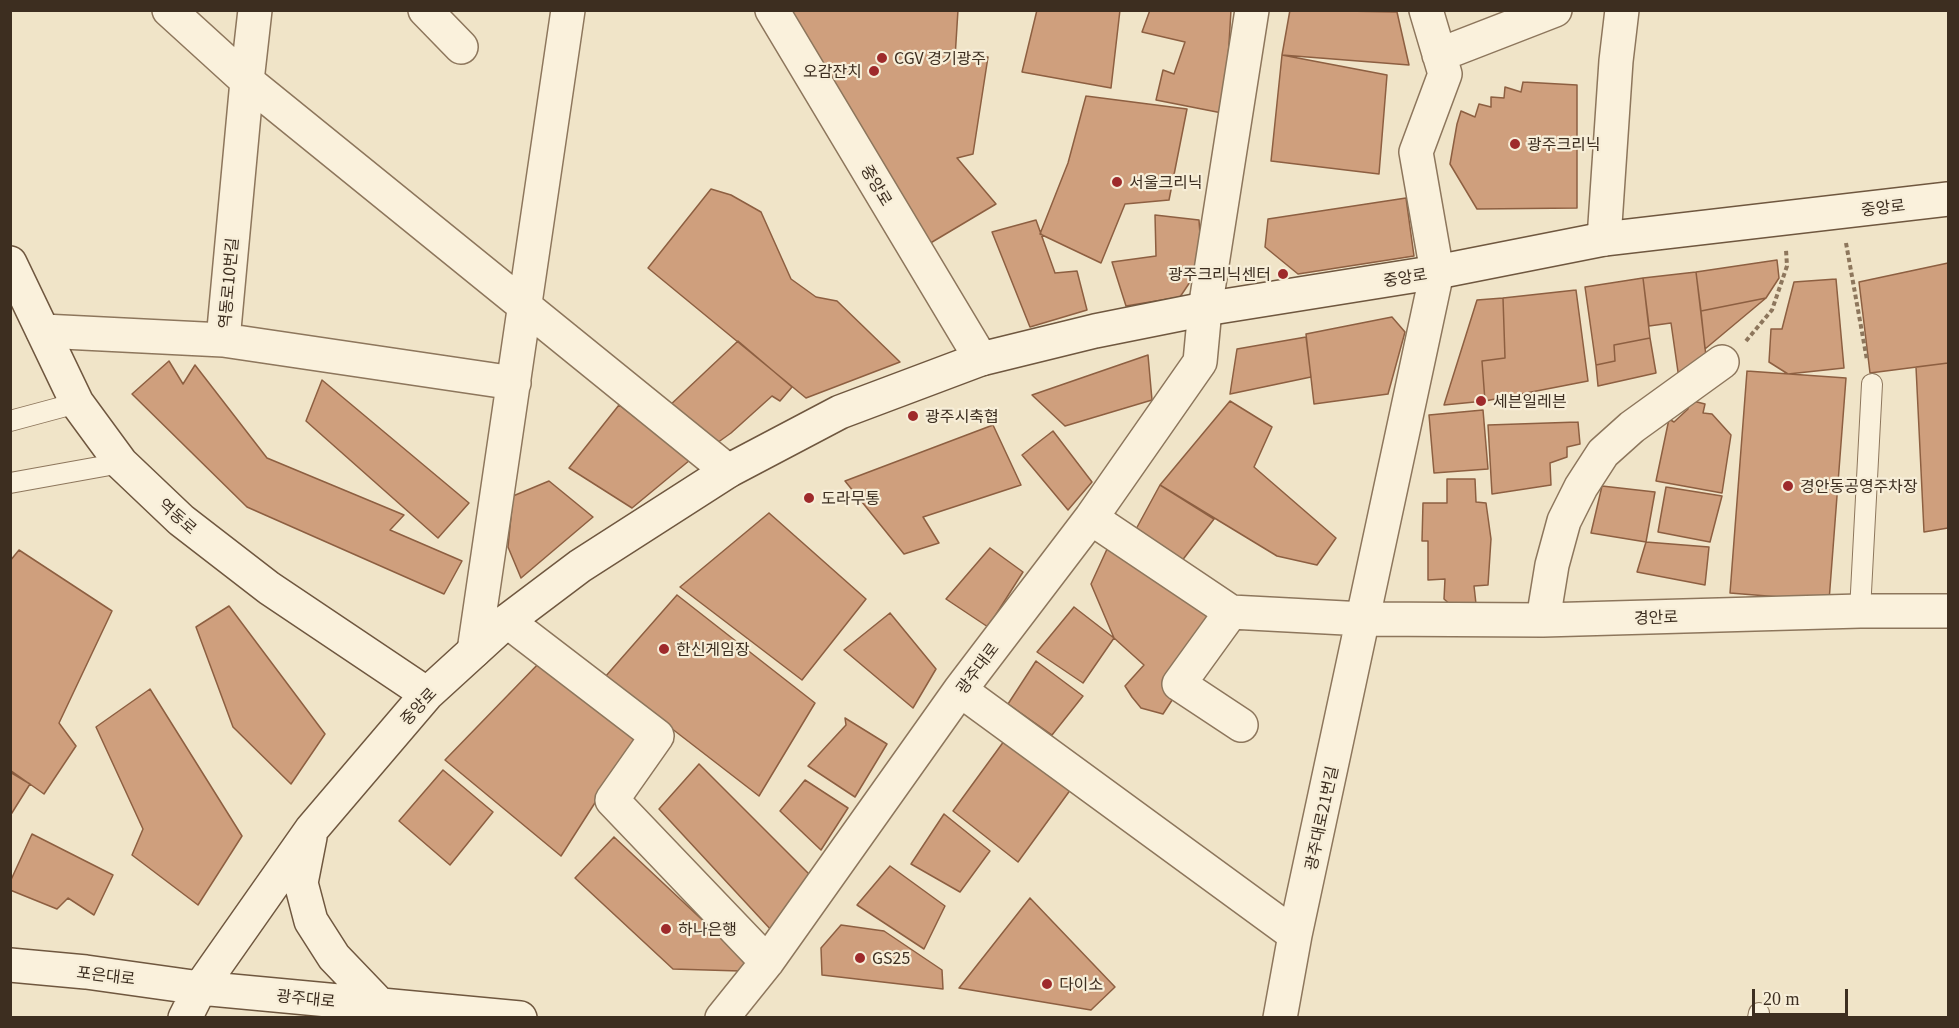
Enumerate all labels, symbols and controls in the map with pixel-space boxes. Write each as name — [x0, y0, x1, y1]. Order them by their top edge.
place label: CGV 경기광주 — [894, 48, 986, 68]
marker: CGV 경기광주 — [875, 51, 889, 65]
place label: 오감잔치 — [803, 61, 862, 81]
marker: 오감잔치 — [867, 64, 881, 78]
place label: 광주크리닉 — [1527, 134, 1601, 154]
marker: 광주크리닉 — [1508, 137, 1522, 151]
street label: 중앙로 — [857, 161, 897, 209]
place label: 서울크리닉 — [1129, 172, 1203, 192]
marker: 서울크리닉 — [1110, 175, 1124, 189]
street label: 중앙로 — [1860, 195, 1906, 219]
street label: 역동로10번길 — [214, 237, 242, 329]
place label: 광주크리닉센터 — [1168, 264, 1271, 284]
street label: 중앙로 — [1382, 264, 1428, 290]
marker: 광주크리닉센터 — [1276, 267, 1290, 281]
place label: 세븐일레븐 — [1493, 391, 1567, 411]
marker: 세븐일레븐 — [1474, 394, 1488, 408]
place label: 광주시축협 — [925, 406, 999, 426]
marker: 광주시축협 — [906, 409, 920, 423]
place label: 경안동공영주차장 — [1800, 476, 1918, 496]
marker: 경안동공영주차장 — [1781, 479, 1795, 493]
place label: 도라무통 — [821, 488, 880, 508]
marker: 도라무통 — [802, 491, 816, 505]
street label: 역동로 — [155, 494, 201, 538]
street label: 경안로 — [1634, 607, 1678, 627]
place label: 한신게임장 — [676, 639, 750, 659]
street label: 광주대로 — [952, 639, 1002, 697]
marker: 한신게임장 — [657, 642, 671, 656]
street label: 중앙로 — [396, 683, 440, 729]
street label: 광주대로21번길 — [1301, 764, 1341, 872]
place label: 하나은행 — [678, 919, 737, 939]
marker: 하나은행 — [659, 922, 673, 936]
place label: GS25 — [872, 948, 910, 968]
marker: GS25 — [853, 951, 867, 965]
street label: 포은대로 — [76, 962, 136, 988]
place label: 다이소 — [1059, 974, 1103, 994]
marker: 다이소 — [1040, 977, 1054, 991]
scale bar — [1755, 977, 1851, 1015]
street label: 광주대로 — [276, 985, 336, 1011]
text: 20 m — [1763, 989, 1800, 1009]

